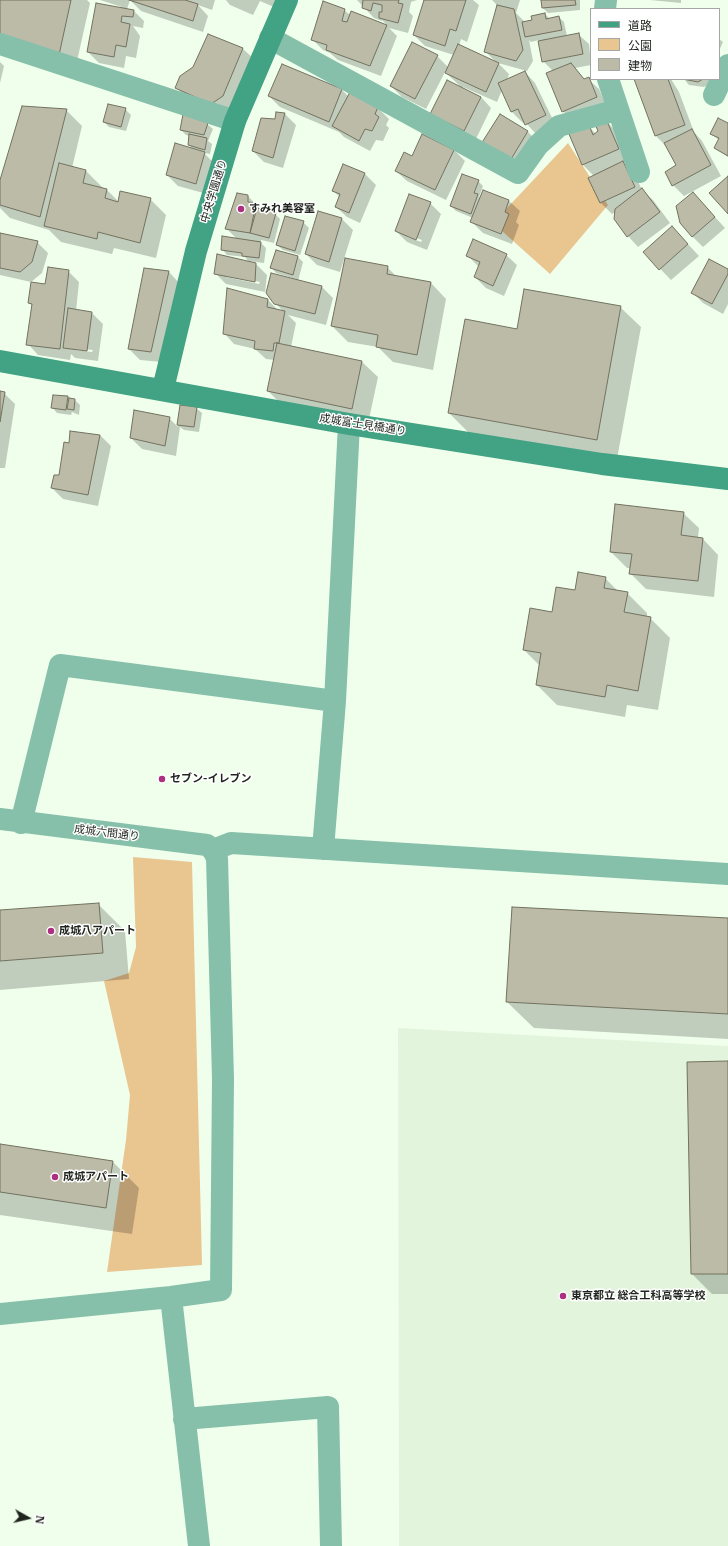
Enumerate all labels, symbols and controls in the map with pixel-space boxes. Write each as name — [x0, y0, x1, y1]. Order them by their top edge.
legend — [590, 8, 720, 80]
text: 道路 — [628, 18, 652, 33]
text: 公園 — [628, 38, 652, 53]
text: 建物 — [628, 58, 652, 73]
street label: 中央学園通り — [198, 158, 230, 224]
place label: すみれ美容室 — [249, 202, 315, 216]
marker: すみれ美容室 — [236, 204, 246, 214]
street label: 成城富士見橋通り — [319, 412, 407, 438]
place label: セブン-イレブン — [170, 772, 251, 786]
marker: セブン-イレブン — [157, 774, 167, 784]
street label: 成城六間通り — [73, 822, 141, 844]
place label: 成城八アパート — [59, 924, 136, 938]
marker: 成城八アパート — [46, 926, 56, 936]
place label: 成城アパート — [63, 1170, 129, 1184]
marker: 成城アパート — [50, 1172, 60, 1182]
place label: 東京都立 総合工科高等学校 — [571, 1289, 706, 1303]
marker: 東京都立 総合工科高等学校 — [558, 1291, 568, 1301]
north arrow — [8, 1498, 48, 1538]
text: N — [32, 1514, 47, 1525]

